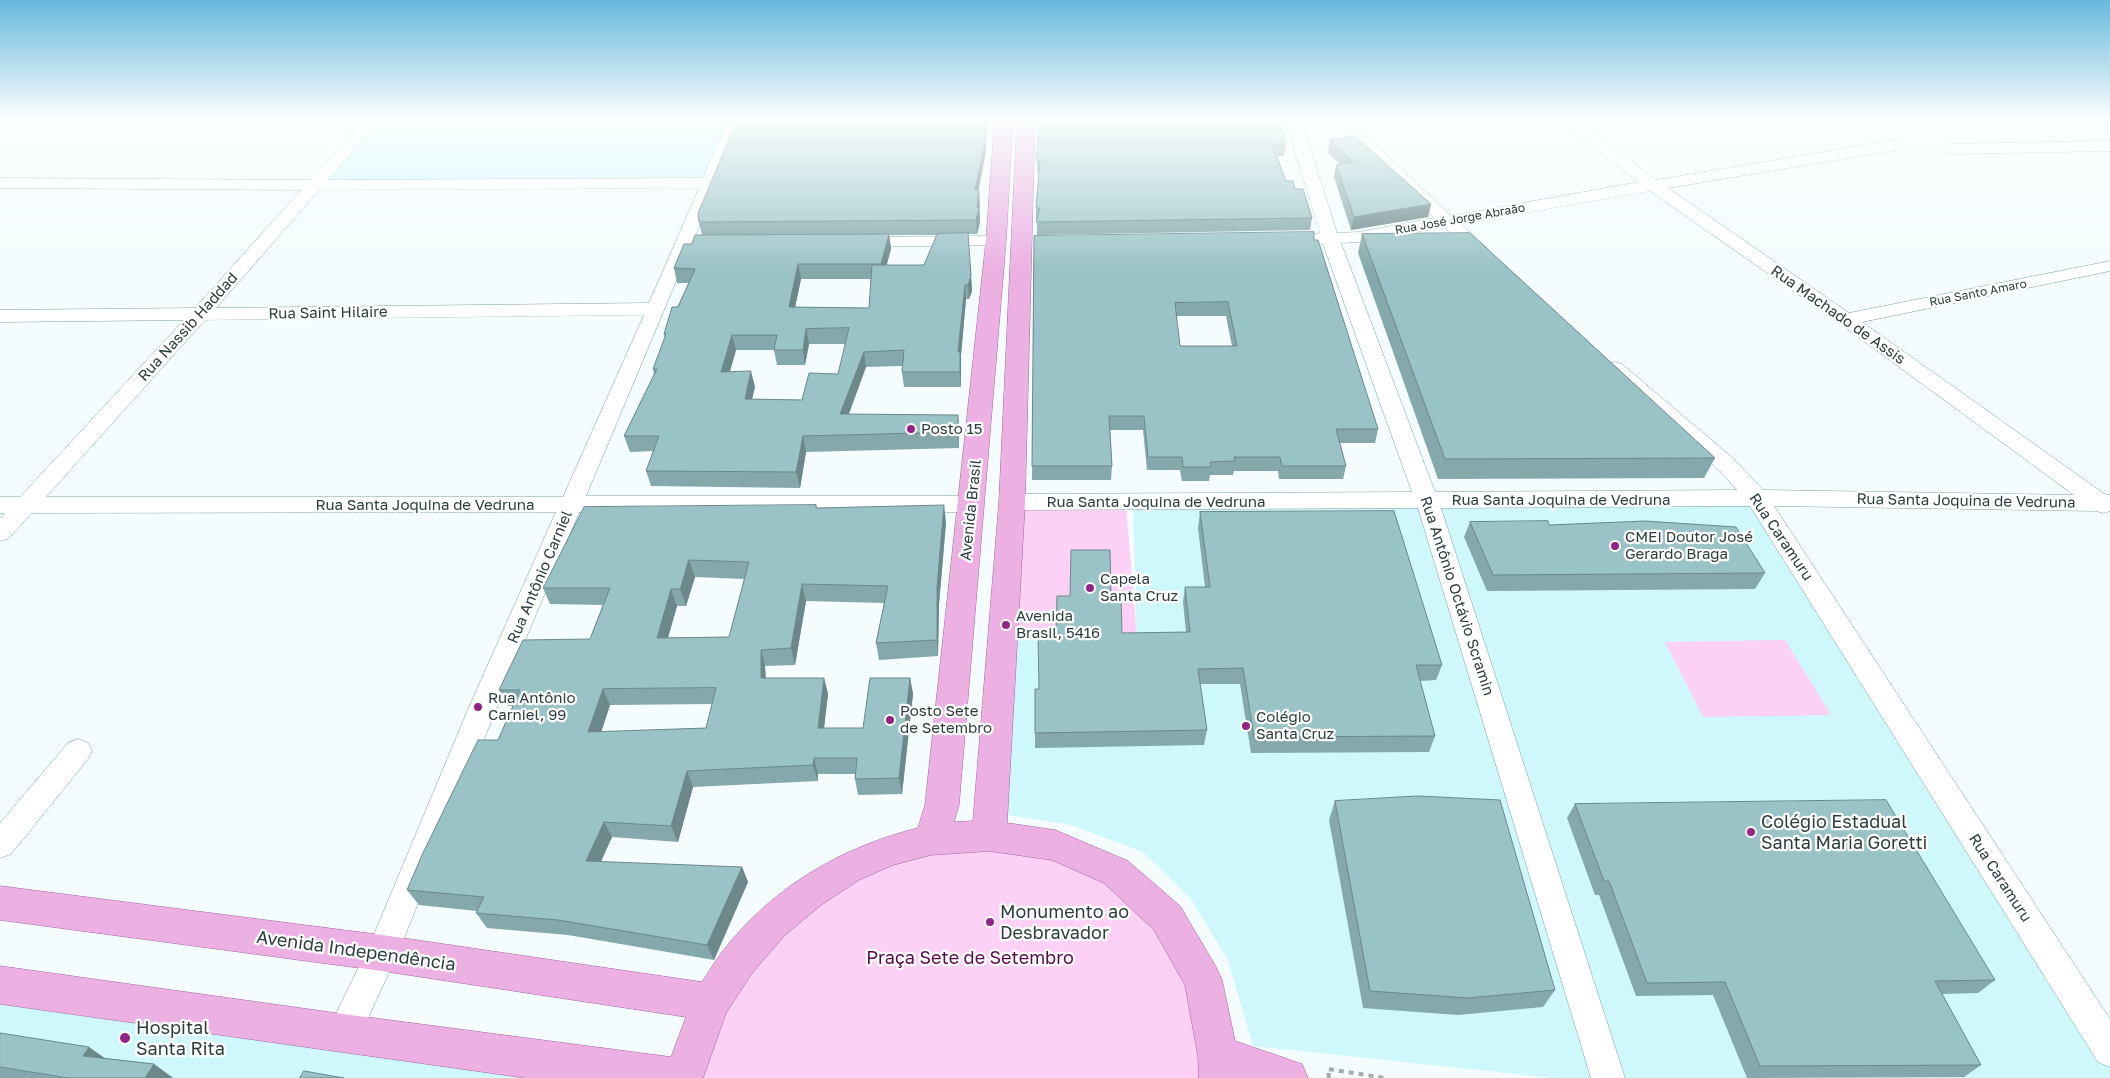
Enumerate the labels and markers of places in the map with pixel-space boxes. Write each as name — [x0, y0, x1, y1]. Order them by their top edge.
place label: Posto 15 — [921, 420, 982, 438]
marker: Posto 15 — [905, 423, 917, 435]
place label: CMEI Doutor José Gerardo Braga — [1625, 528, 1753, 563]
marker: CMEI Doutor José Gerardo Braga — [1609, 540, 1621, 552]
place label: Capela Santa Cruz — [1100, 570, 1178, 605]
marker: Capela Santa Cruz — [1084, 582, 1096, 594]
place label: Avenida Brasil, 5416 — [1016, 607, 1100, 642]
marker: Avenida Brasil, 5416 — [1000, 619, 1012, 631]
place label: Rua Antônio Carniel, 99 — [488, 689, 576, 724]
marker: Rua Antônio Carniel, 99 — [472, 701, 484, 713]
place label: Posto Sete de Setembro — [900, 702, 992, 737]
place label: Colégio Santa Cruz — [1256, 708, 1334, 743]
marker: Posto Sete de Setembro — [884, 714, 896, 726]
marker: Colégio Santa Cruz — [1240, 720, 1252, 732]
place label: Colégio Estadual Santa Maria Goretti — [1761, 811, 1927, 854]
marker: Colégio Estadual Santa Maria Goretti — [1745, 826, 1757, 838]
place label: Monumento ao Desbravador — [1000, 901, 1129, 944]
marker: Monumento ao Desbravador — [984, 916, 996, 928]
place label: Hospital Santa Rita — [136, 1017, 225, 1060]
marker: Hospital Santa Rita — [118, 1031, 132, 1045]

